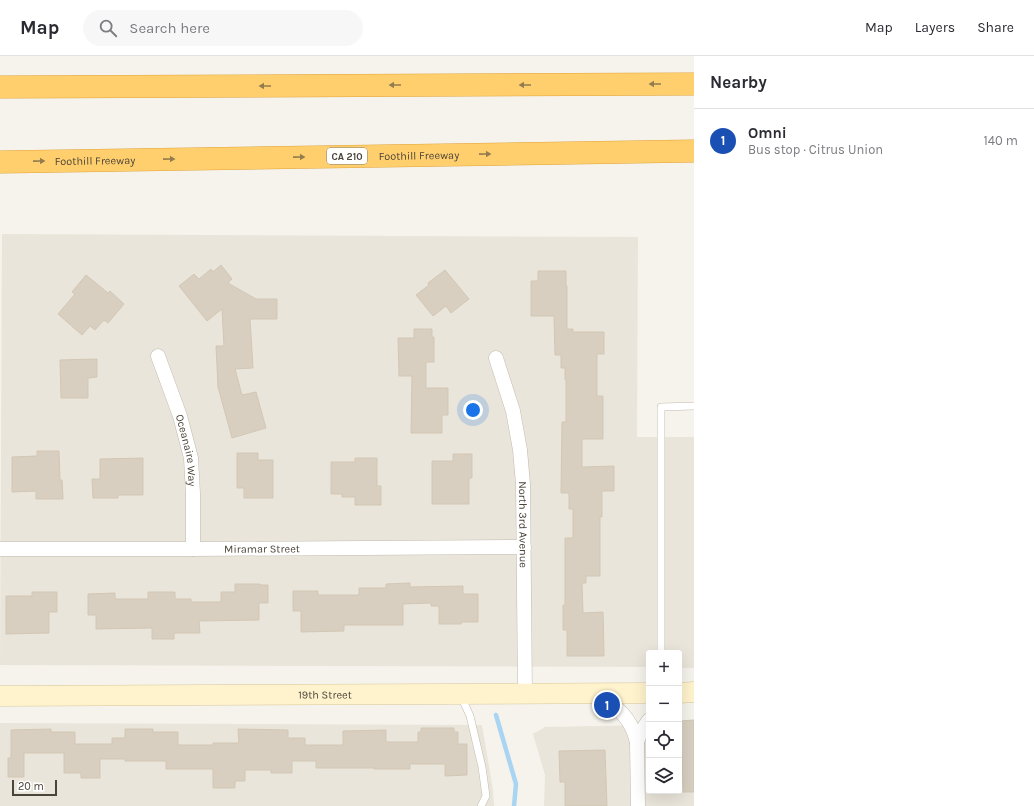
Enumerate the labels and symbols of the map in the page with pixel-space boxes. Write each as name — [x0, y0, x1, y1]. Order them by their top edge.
one-way arrow — [648, 81, 661, 87]
one-way arrow — [388, 82, 401, 88]
one-way arrow — [518, 82, 531, 88]
one-way arrow — [258, 83, 271, 89]
road number: CA 210 — [327, 148, 367, 164]
street label: Foothill Freeway — [379, 149, 459, 163]
one-way arrow — [479, 151, 491, 158]
street label: Foothill Freeway — [55, 154, 135, 168]
one-way arrow — [293, 154, 306, 160]
one-way arrow — [163, 156, 176, 162]
one-way arrow — [33, 158, 46, 164]
your location — [463, 400, 483, 420]
street label: Oceanaire Way — [173, 413, 199, 487]
street label: North 3rd Avenue — [516, 481, 530, 568]
street label: Miramar Street — [224, 542, 300, 556]
street label: 19th Street — [298, 688, 352, 702]
pin: 1 — [594, 690, 620, 720]
scale bar — [12, 778, 57, 797]

